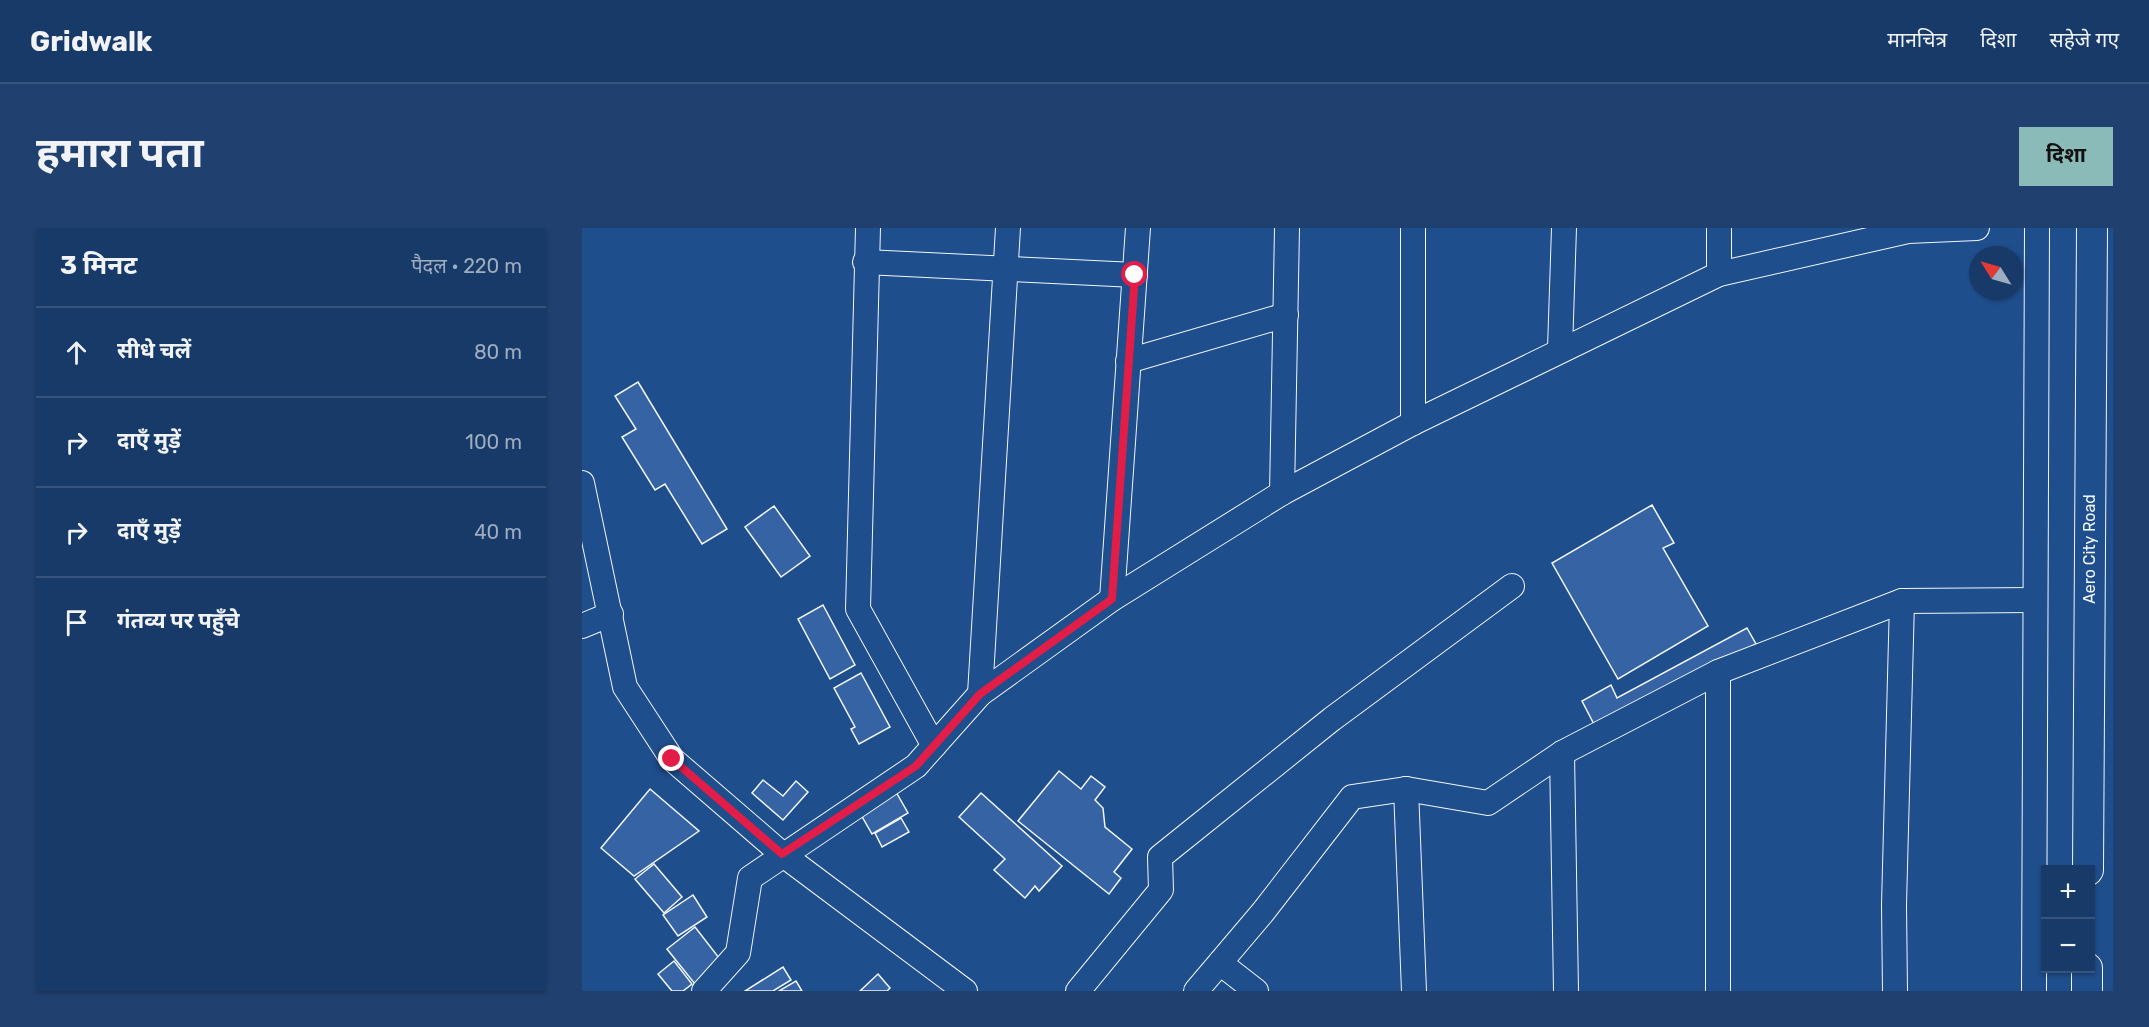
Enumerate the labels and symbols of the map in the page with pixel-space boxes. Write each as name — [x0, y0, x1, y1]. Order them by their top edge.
north arrow — [1969, 246, 2023, 300]
route start — [1121, 261, 1147, 287]
street label: Aero City Road — [2080, 494, 2099, 604]
route end — [658, 745, 684, 771]

